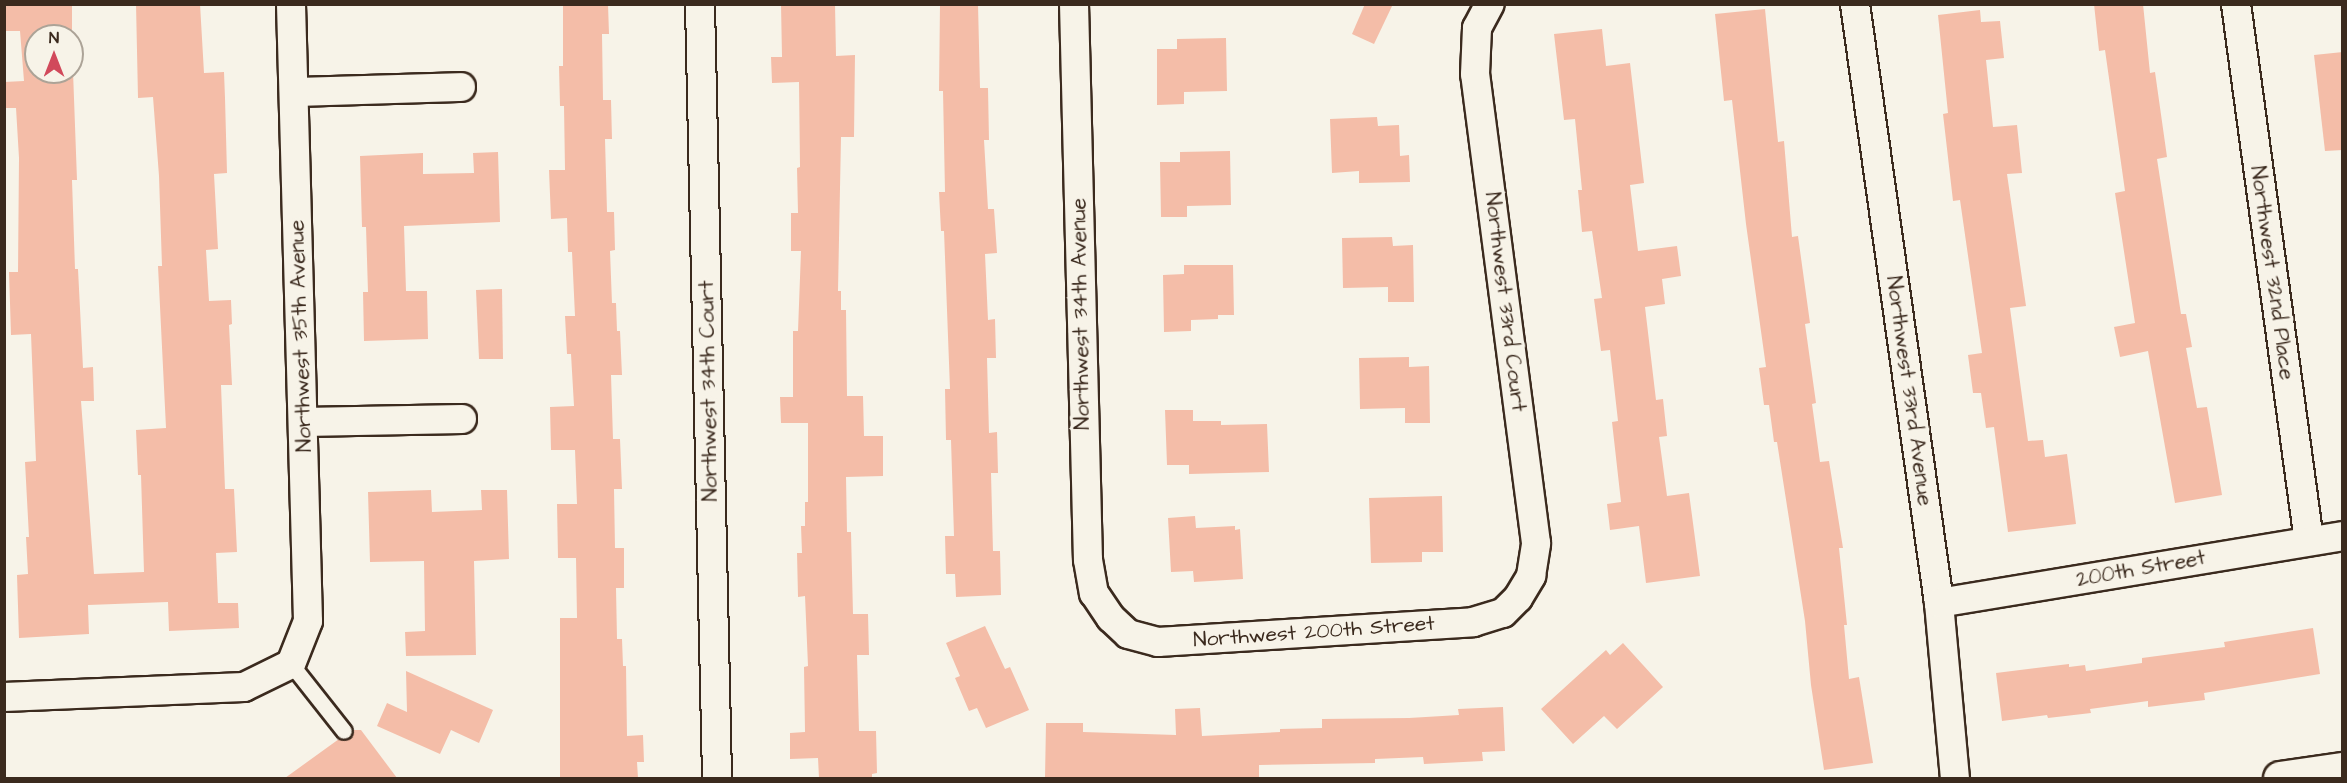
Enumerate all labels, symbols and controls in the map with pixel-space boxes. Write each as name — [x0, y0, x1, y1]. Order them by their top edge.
north arrow — [24, 24, 84, 84]
text: N — [49, 27, 59, 49]
street label: Northwest 32nd Place — [2245, 164, 2299, 382]
street label: Northwest 33rd Court — [1479, 191, 1531, 413]
street label: Northwest 34th Avenue — [1066, 198, 1096, 430]
street label: Northwest 35th Avenue — [284, 219, 318, 453]
street label: Northwest 33rd Avenue — [1880, 275, 1938, 507]
street label: Northwest 34th Court — [694, 280, 724, 502]
street label: 200th Street — [2075, 545, 2207, 593]
street label: Northwest 200th Street — [1193, 611, 1435, 653]

